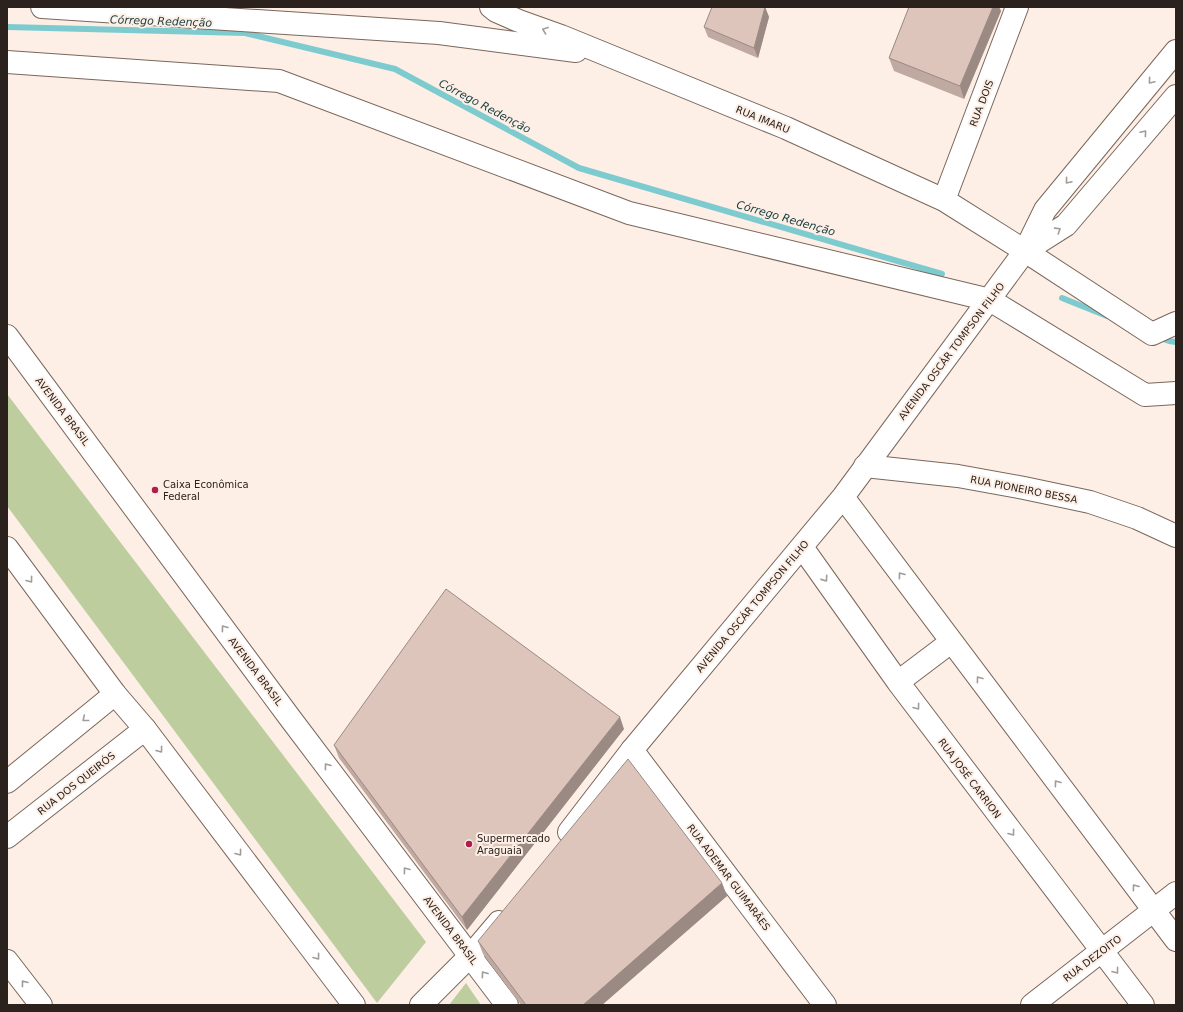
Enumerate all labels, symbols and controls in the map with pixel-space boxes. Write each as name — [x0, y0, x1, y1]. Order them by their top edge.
water label: Córrego Redenção — [110, 13, 212, 30]
one-way arrow — [541, 27, 548, 35]
one-way arrow — [1149, 76, 1156, 83]
water label: Córrego Redenção — [437, 77, 533, 136]
street label: RUA DOIS — [968, 78, 995, 128]
street label: RUA IMARU — [734, 104, 791, 135]
one-way arrow — [1140, 130, 1147, 138]
one-way arrow — [1066, 176, 1073, 183]
water label: Córrego Redenção — [735, 198, 837, 239]
one-way arrow — [1054, 227, 1061, 235]
street label: AVENIDA OSCÁR TOMPSON FILHO — [895, 280, 1007, 422]
street label: AVENIDA BRASIL — [33, 375, 92, 448]
street label: RUA PIONEIRO BESSA — [969, 474, 1078, 505]
place label: Caixa Econômica Federal — [163, 479, 249, 502]
marker: Caixa Econômica Federal — [150, 485, 160, 495]
street label: AVENIDA OSCÁR TOMPSON FILHO — [693, 537, 811, 674]
one-way arrow — [899, 573, 906, 580]
one-way arrow — [25, 575, 32, 582]
one-way arrow — [820, 575, 828, 582]
one-way arrow — [222, 626, 229, 633]
street label: AVENIDA BRASIL — [226, 635, 285, 708]
one-way arrow — [977, 677, 984, 684]
one-way arrow — [912, 703, 919, 710]
one-way arrow — [82, 714, 89, 721]
street label: RUA JOSÉ CARRION — [936, 736, 1004, 820]
one-way arrow — [155, 745, 162, 752]
street label: RUA DOS QUEIRÓS — [35, 749, 117, 817]
one-way arrow — [325, 764, 332, 771]
one-way arrow — [1055, 781, 1062, 788]
street label: RUA ADEMAR GUIMARÃES — [685, 821, 773, 933]
one-way arrow — [1007, 829, 1014, 836]
place label: Supermercado Araguaia — [477, 833, 550, 856]
marker: Supermercado Araguaia — [464, 839, 474, 849]
one-way arrow — [234, 849, 241, 856]
one-way arrow — [403, 867, 410, 874]
one-way arrow — [1133, 885, 1140, 892]
street label: AVENIDA BRASIL — [421, 894, 480, 967]
street label: RUA DEZOITO — [1061, 933, 1124, 984]
one-way arrow — [312, 952, 319, 959]
one-way arrow — [1111, 966, 1118, 973]
one-way arrow — [482, 971, 489, 978]
one-way arrow — [22, 980, 29, 987]

